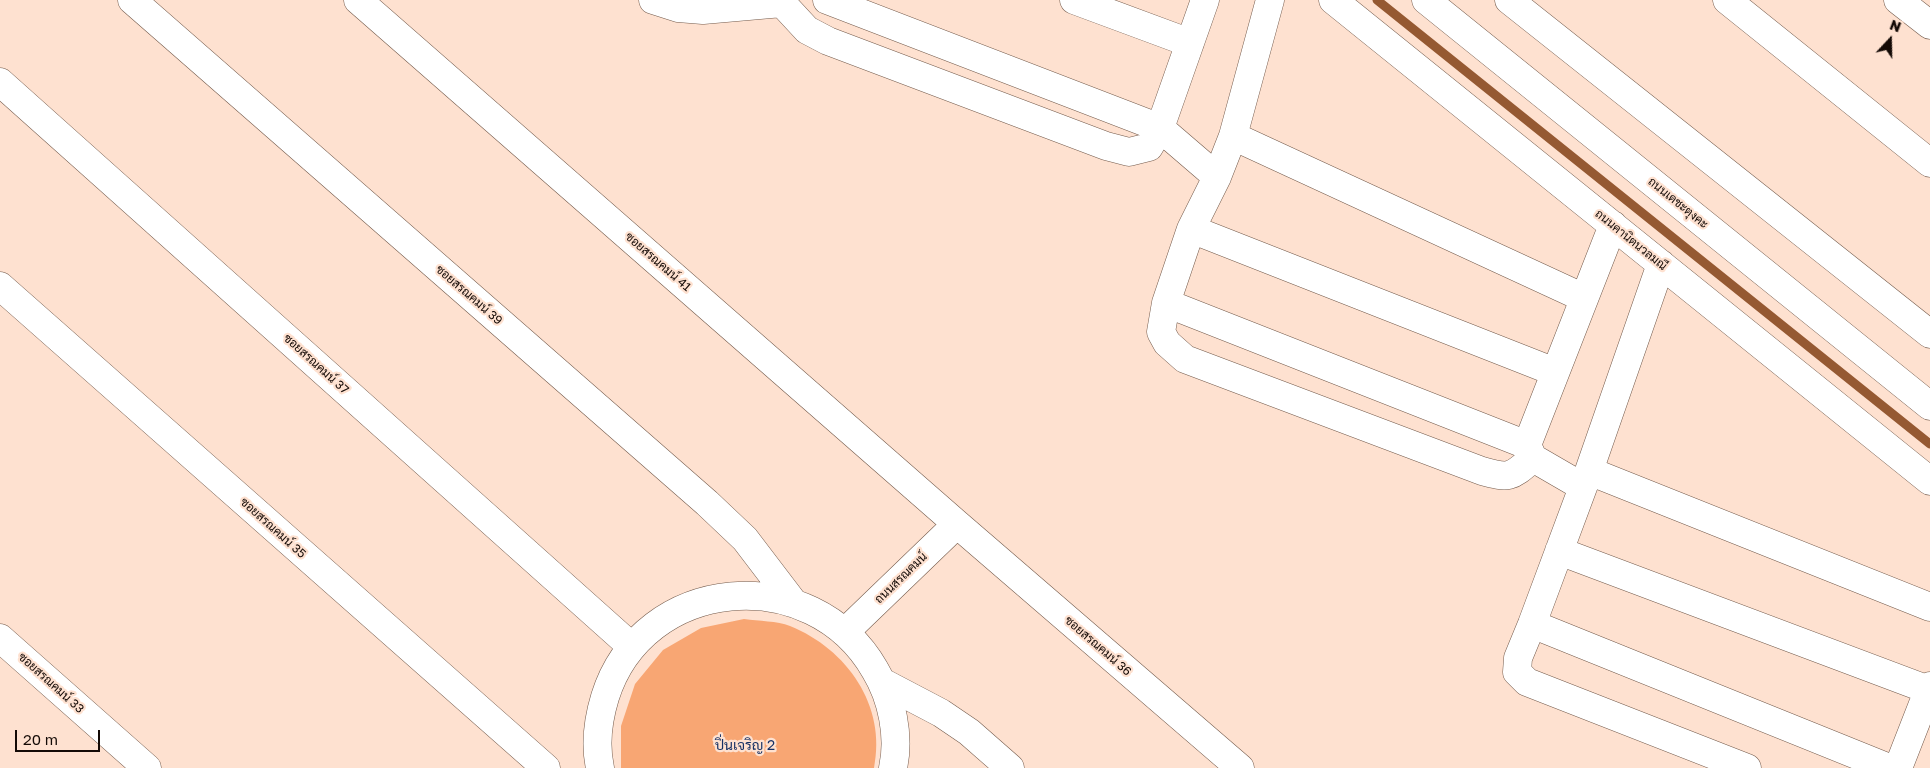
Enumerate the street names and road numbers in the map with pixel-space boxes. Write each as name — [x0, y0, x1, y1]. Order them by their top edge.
street label: ถนนเดชะตุงคะ — [1645, 174, 1711, 232]
street label: ถนนคานิตนวลมณี — [1592, 207, 1670, 273]
street label: ซอยสรณคมน์ 41 — [622, 230, 694, 294]
street label: ซอยสรณคมน์ 39 — [433, 262, 505, 328]
street label: ซอยสรณคมน์ 37 — [280, 331, 352, 397]
street label: ซอยสรณคมน์ 35 — [237, 495, 309, 561]
street label: ถนนสรณคมน์ — [872, 549, 930, 607]
street label: ซอยสรณคมน์ 36 — [1062, 613, 1134, 679]
street label: ซอยสรณคมน์ 33 — [15, 650, 87, 716]

